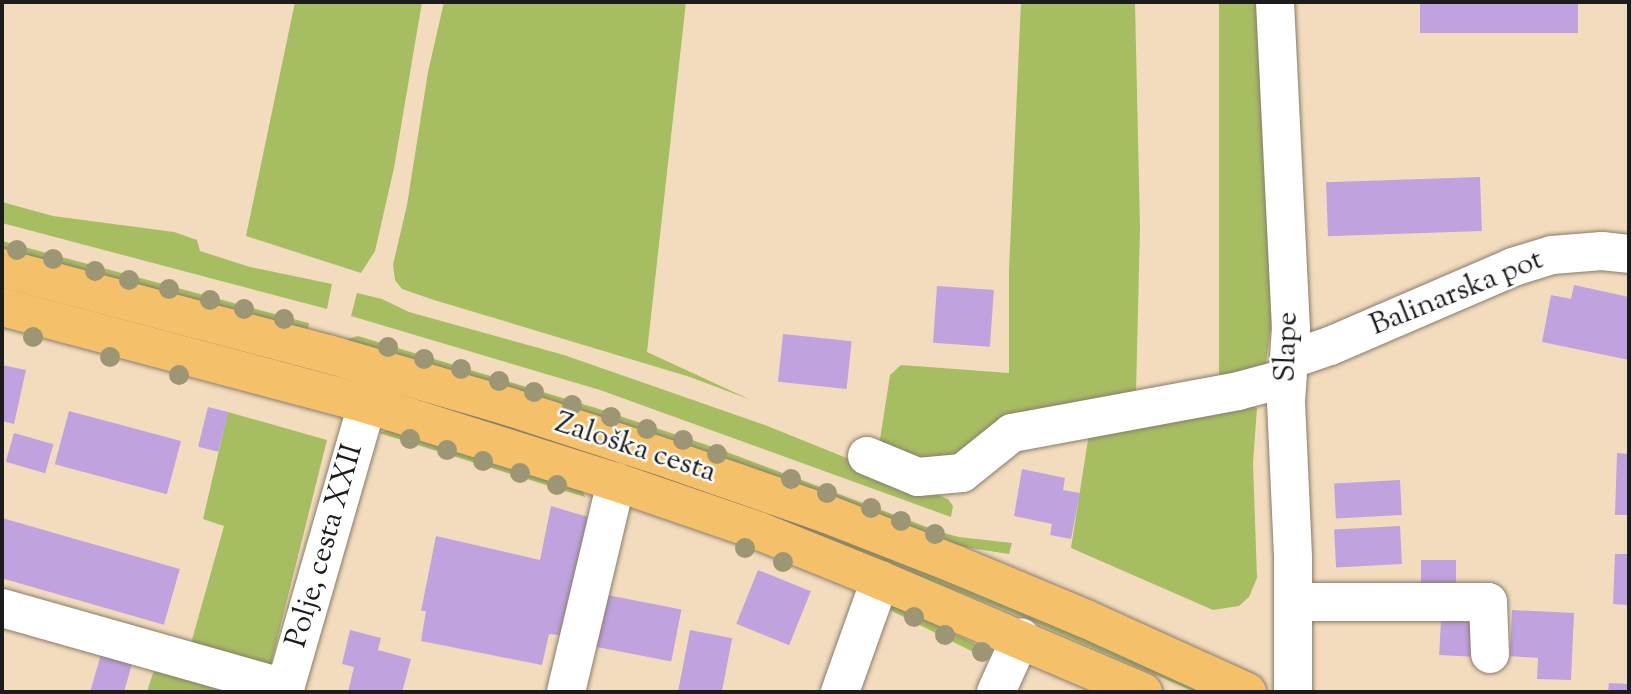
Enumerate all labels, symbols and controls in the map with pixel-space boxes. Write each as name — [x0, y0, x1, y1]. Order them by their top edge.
street label: Balinarska pot — [1365, 243, 1549, 345]
street label: Slape — [1269, 311, 1307, 383]
street label: Zaloška cesta — [550, 406, 720, 492]
street label: Polje, cesta XXII — [280, 440, 372, 652]

